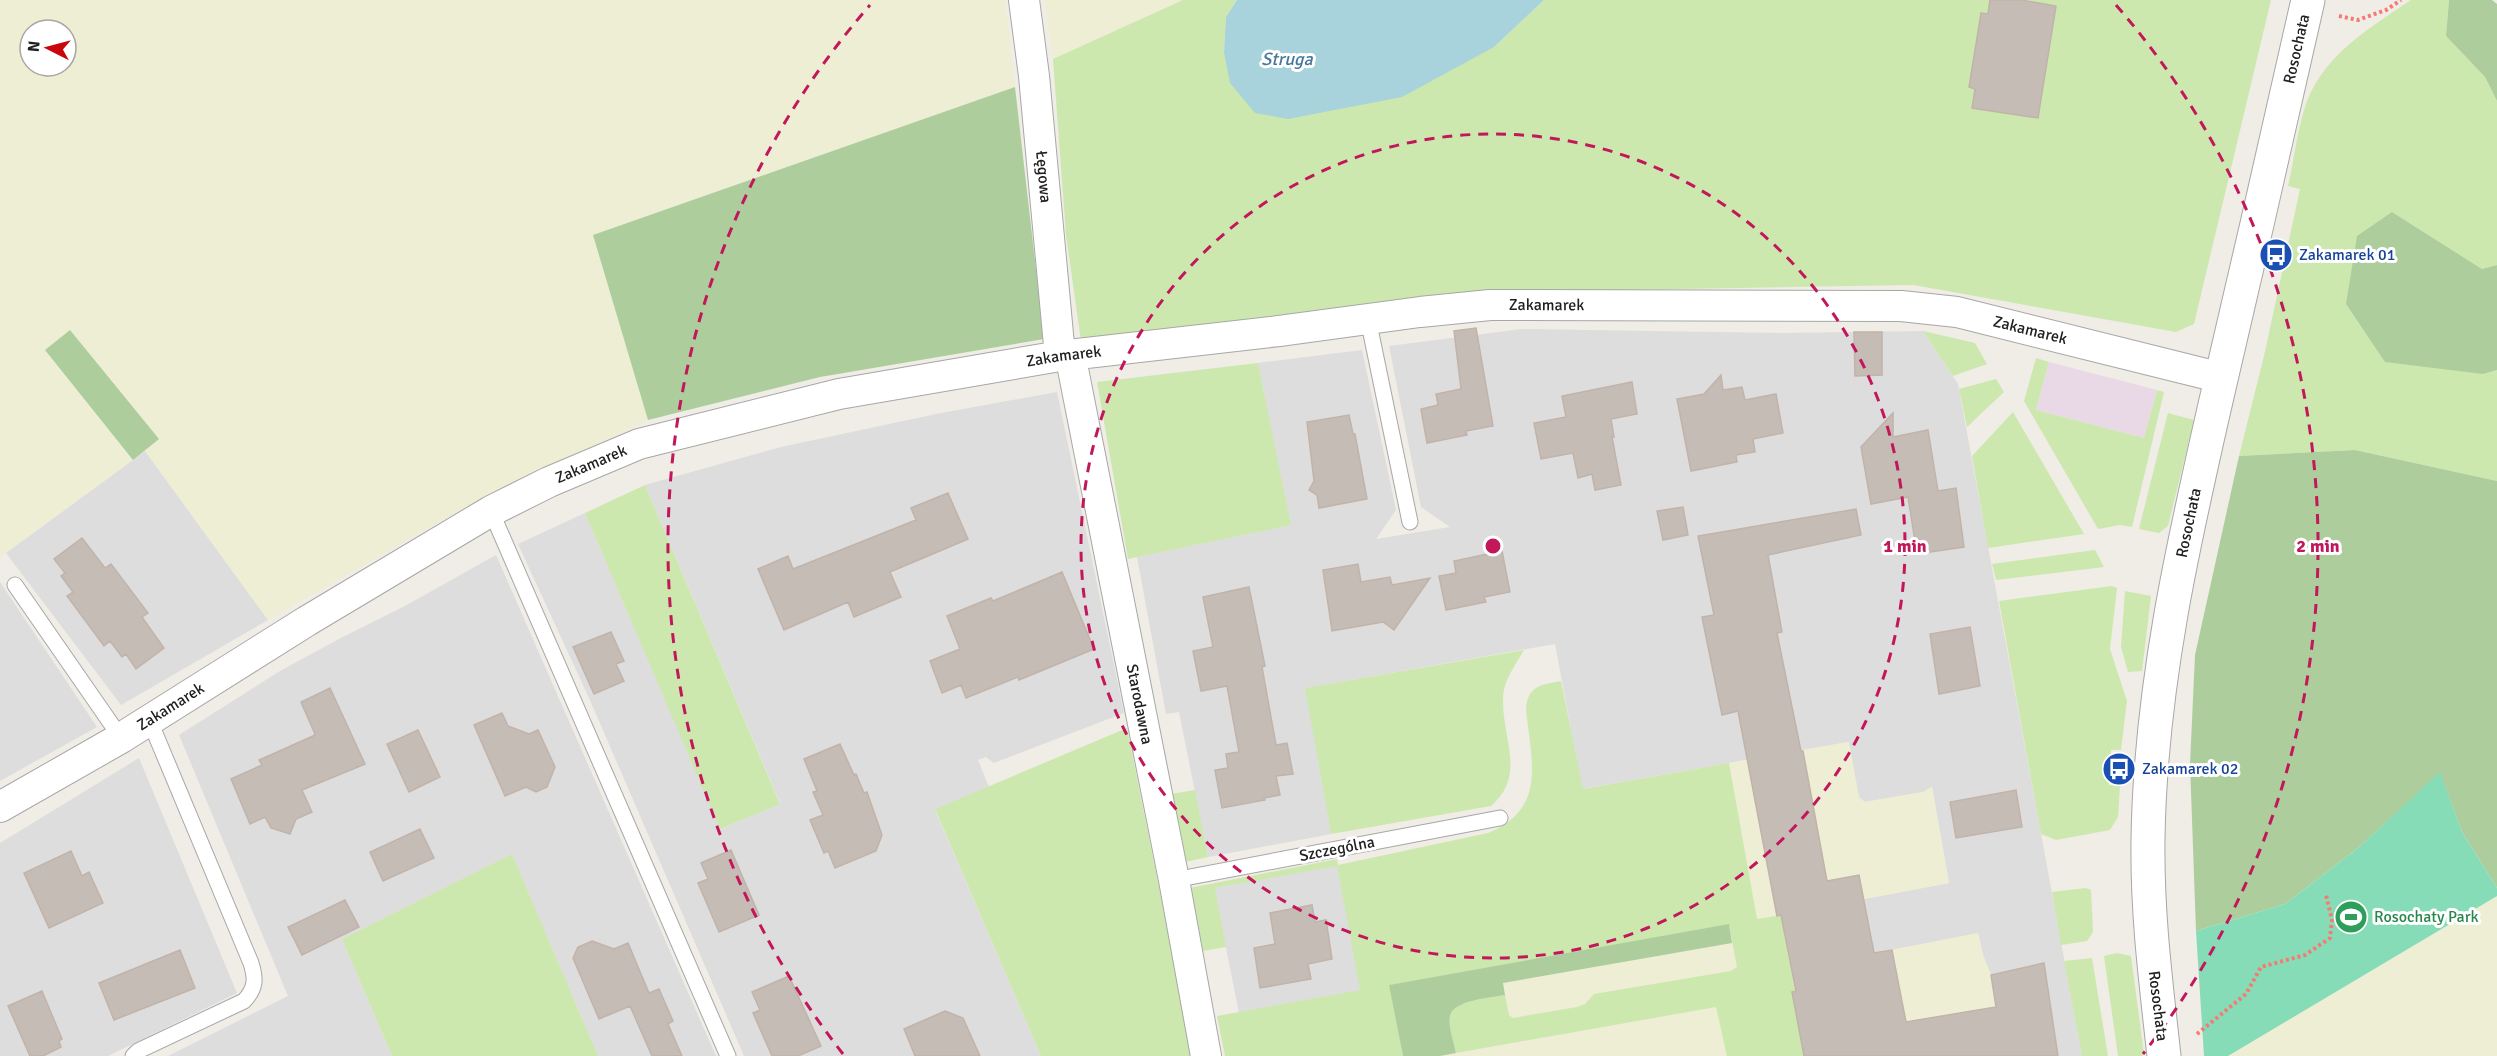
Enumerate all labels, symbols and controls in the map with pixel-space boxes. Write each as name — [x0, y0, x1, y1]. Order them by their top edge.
street label: Rosochata — [2279, 12, 2314, 86]
north arrow — [18, 18, 78, 78]
text: N — [24, 40, 45, 53]
water label: Struga — [1261, 48, 1314, 70]
street label: Łęgowa — [1031, 150, 1056, 204]
bus stop icon: Zakamarek 01 — [2258, 237, 2294, 273]
place label: Zakamarek 01 — [2299, 245, 2395, 265]
street label: Zakamarek — [1509, 295, 1584, 315]
street label: Zakamarek — [1991, 311, 2069, 349]
street label: Zakamarek — [1025, 341, 1102, 372]
street label: Zakamarek — [552, 440, 630, 488]
street label: Rosochata — [2172, 486, 2206, 560]
text: 1 min — [1883, 535, 1927, 557]
text: 2 min — [2296, 535, 2340, 557]
centre of rings — [1483, 536, 1503, 556]
street label: Starodawna — [1122, 662, 1157, 746]
street label: Zakamarek — [133, 678, 208, 735]
bus stop icon: Zakamarek 02 — [2101, 751, 2137, 787]
place label: Zakamarek 02 — [2142, 759, 2238, 779]
street label: Szczególna — [1298, 832, 1376, 866]
sports icon: Rosochaty Park — [2333, 899, 2369, 935]
place label: Rosochaty Park — [2374, 907, 2479, 927]
street label: Rosochata — [2144, 970, 2172, 1042]

